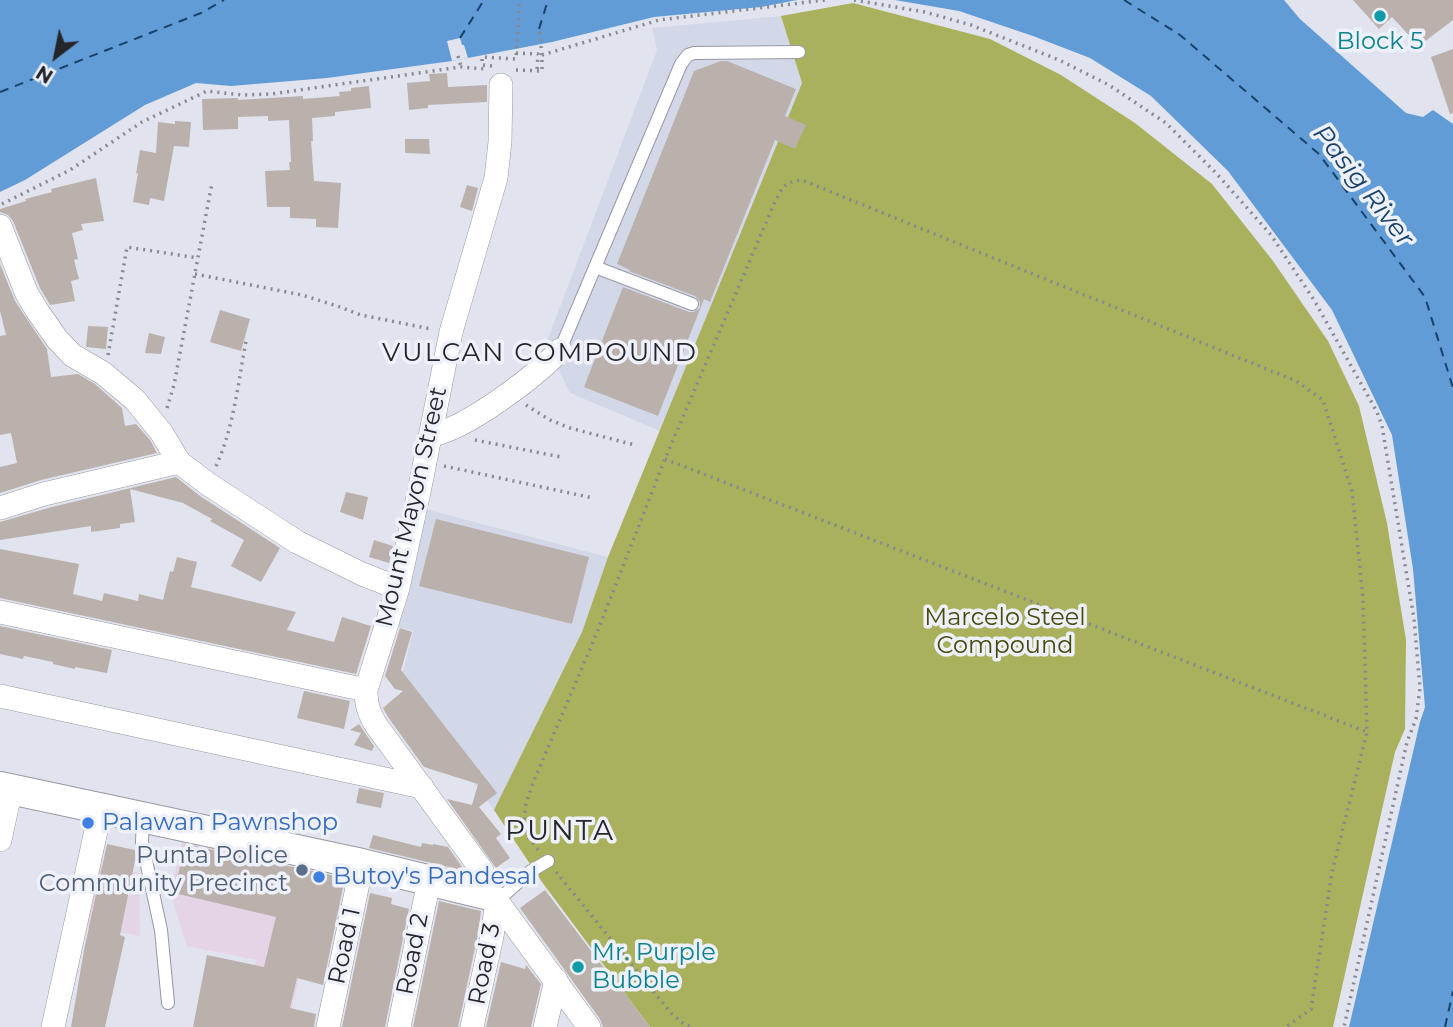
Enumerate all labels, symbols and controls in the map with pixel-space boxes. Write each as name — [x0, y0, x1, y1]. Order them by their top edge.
marker: Block 5 — [1372, 8, 1388, 24]
north arrow — [21, 21, 91, 91]
place label: Block 5 — [1336, 28, 1424, 56]
text: N — [32, 60, 57, 88]
water label: Pasig River — [1306, 119, 1420, 253]
district label: VULCAN COMPOUND — [384, 337, 696, 369]
street label: Mount Mayon Street — [370, 384, 454, 630]
park label: Marcelo Steel Compound — [924, 604, 1086, 660]
place label: Palawan Pawnshop — [102, 809, 338, 837]
marker: Palawan Pawnshop — [80, 815, 96, 831]
district label: PUNTA — [506, 815, 614, 849]
place label: Punta Police Community Precinct — [39, 842, 288, 898]
marker: Punta Police Community Precinct — [294, 862, 310, 878]
place label: Butoy's Pandesal — [333, 863, 537, 891]
marker: Butoy's Pandesal — [311, 869, 327, 885]
street label: Road 1 — [323, 905, 367, 987]
street label: Road 2 — [391, 911, 435, 997]
street label: Road 3 — [463, 921, 507, 1007]
place label: Mr. Purple Bubble — [592, 939, 716, 995]
marker: Mr. Purple Bubble — [570, 959, 586, 975]

